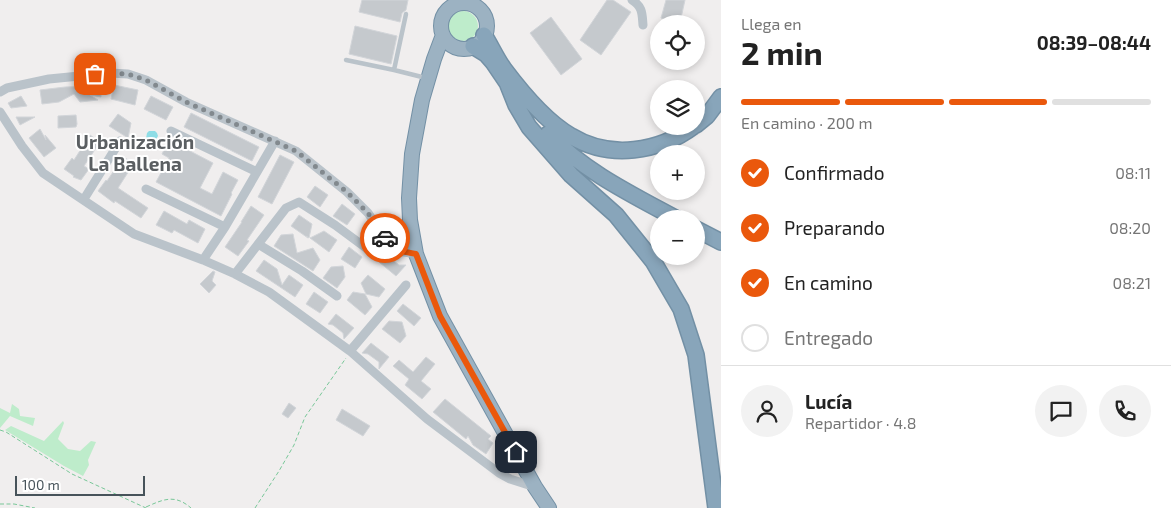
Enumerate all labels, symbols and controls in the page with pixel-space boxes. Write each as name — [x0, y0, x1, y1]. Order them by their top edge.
text: Llega en — [741, 14, 802, 33]
map controls — [650, 15, 705, 265]
button: locate — [650, 15, 705, 70]
text: 08:39–08:44 — [1037, 31, 1151, 54]
text: 2 min — [741, 33, 823, 71]
pin — [74, 53, 116, 95]
icon: bag — [81, 60, 109, 88]
button: layers — [650, 80, 705, 135]
text: En camino · 200 m — [741, 113, 873, 132]
district label: Urbanización La Ballena — [76, 130, 194, 175]
button: + — [650, 145, 705, 200]
icon: check — [741, 159, 769, 187]
text: Confirmado — [784, 161, 885, 184]
text: 08:11 — [1115, 163, 1151, 182]
button: − — [650, 210, 705, 265]
courier — [360, 213, 410, 263]
icon: check — [741, 214, 769, 242]
text: Preparando — [784, 216, 885, 239]
text: 08:20 — [1109, 218, 1151, 237]
icon: car — [371, 224, 399, 252]
icon: check — [741, 269, 769, 297]
text: En camino — [784, 271, 873, 294]
text: 08:21 — [1113, 273, 1151, 292]
text: Entregado — [784, 326, 873, 349]
button: person — [741, 385, 793, 437]
button: chat — [1035, 385, 1087, 437]
button: phone — [1099, 385, 1151, 437]
text: Lucía — [805, 390, 852, 413]
text: Repartidor · 4.8 — [805, 413, 916, 432]
pin — [495, 431, 537, 473]
icon: home — [502, 438, 530, 466]
scale bar — [15, 473, 145, 496]
text: 100 m — [22, 476, 60, 493]

